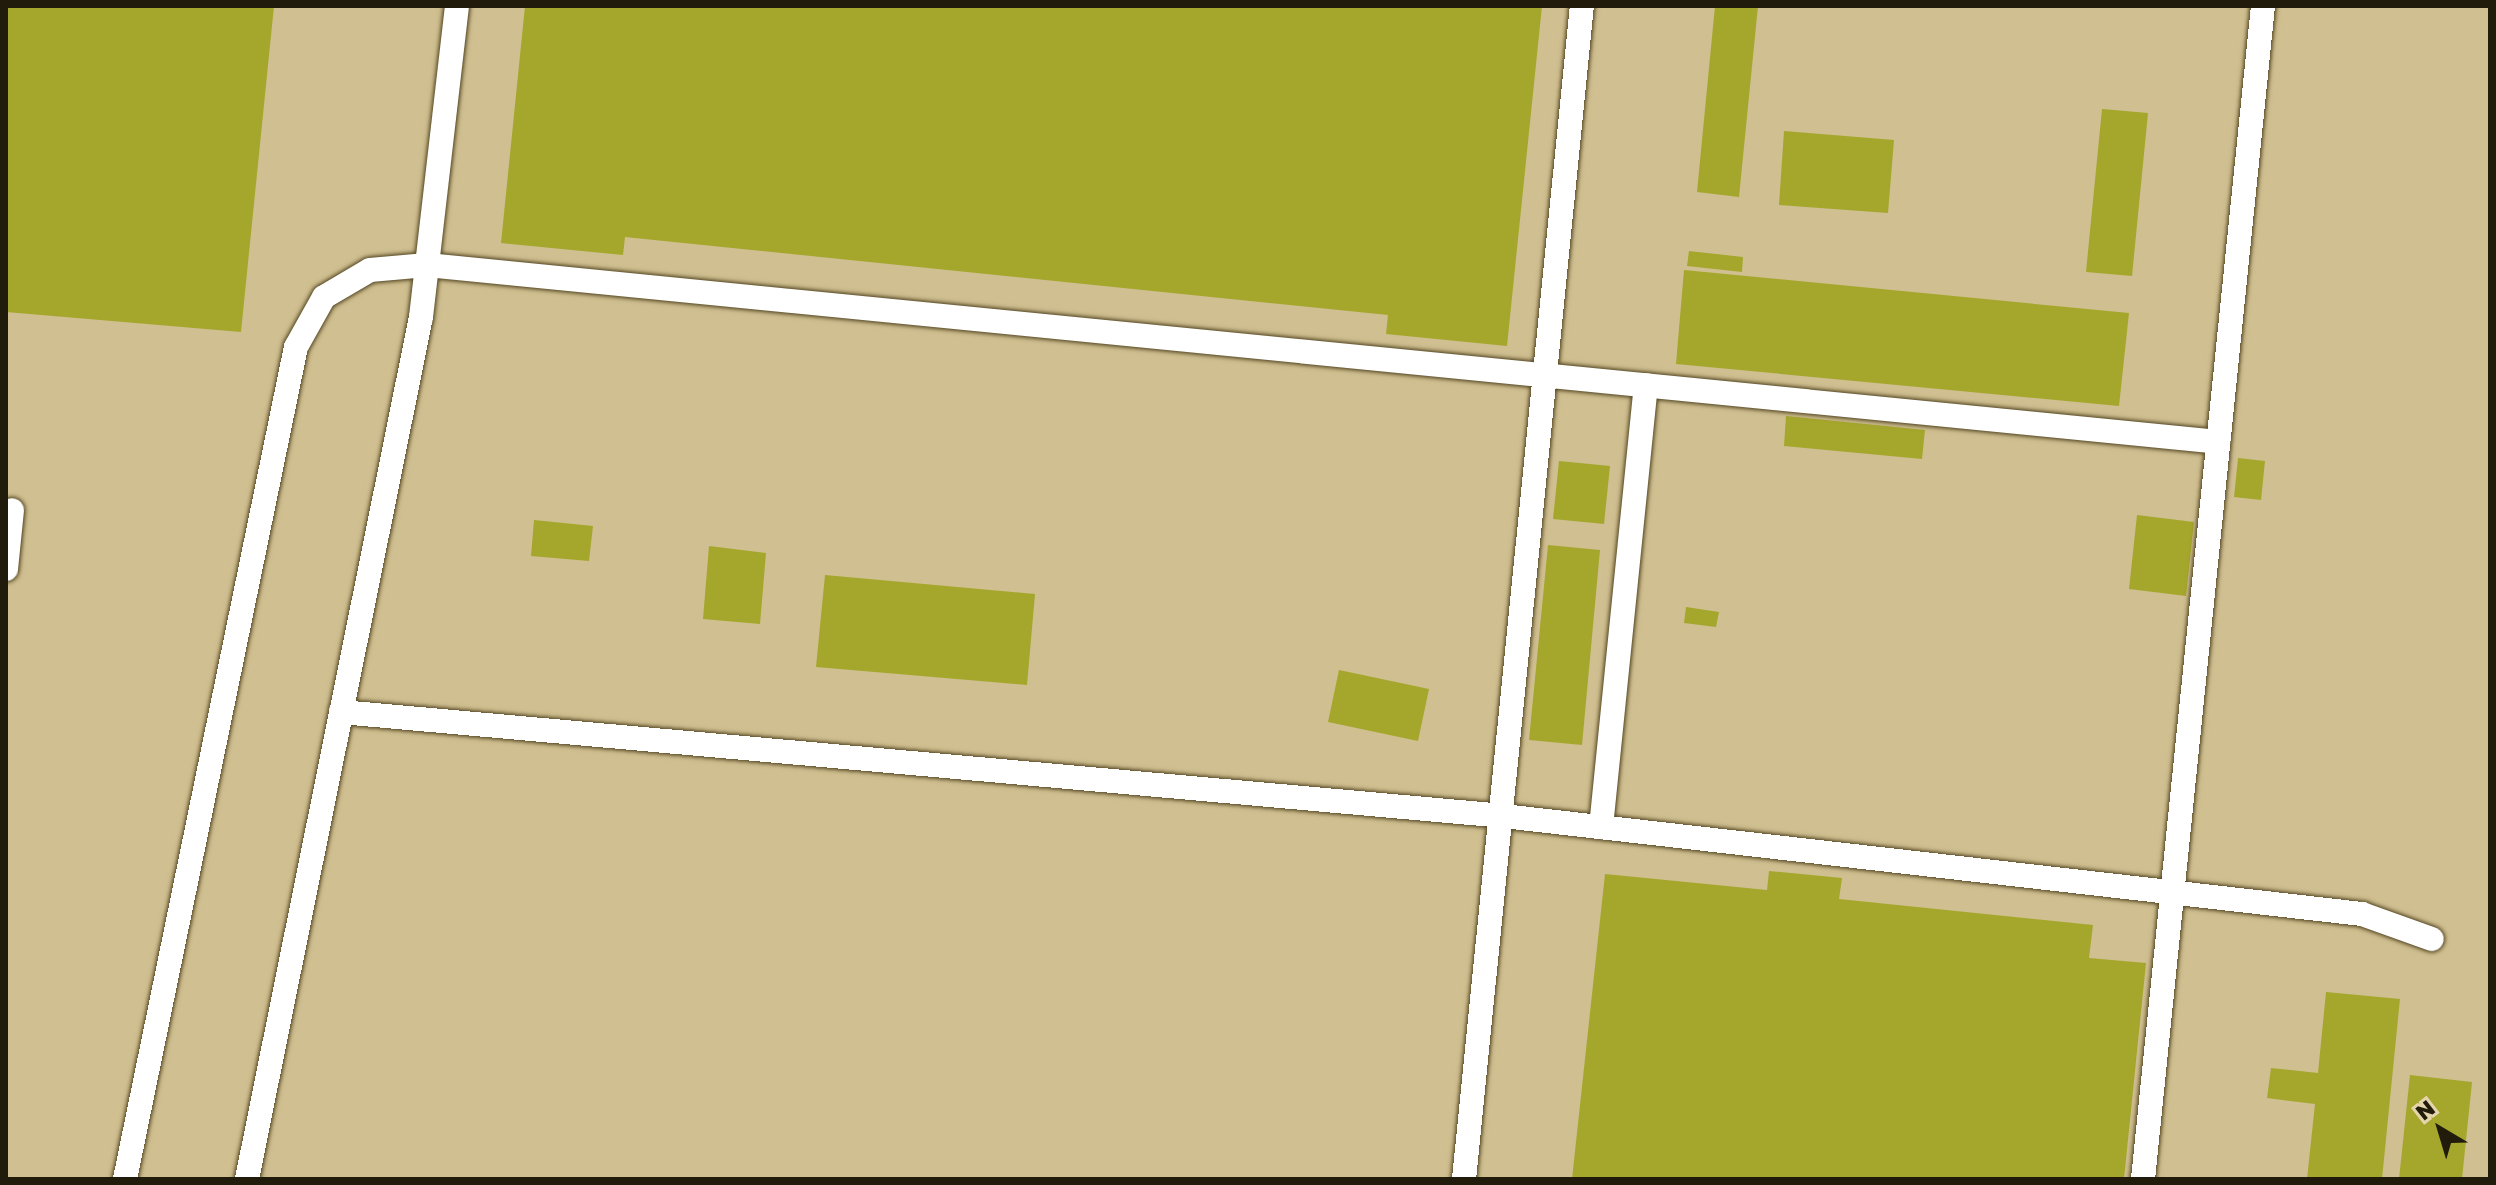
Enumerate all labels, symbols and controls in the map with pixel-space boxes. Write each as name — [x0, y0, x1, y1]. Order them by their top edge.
north arrow — [2400, 1089, 2480, 1169]
text: N — [2410, 1094, 2440, 1125]

